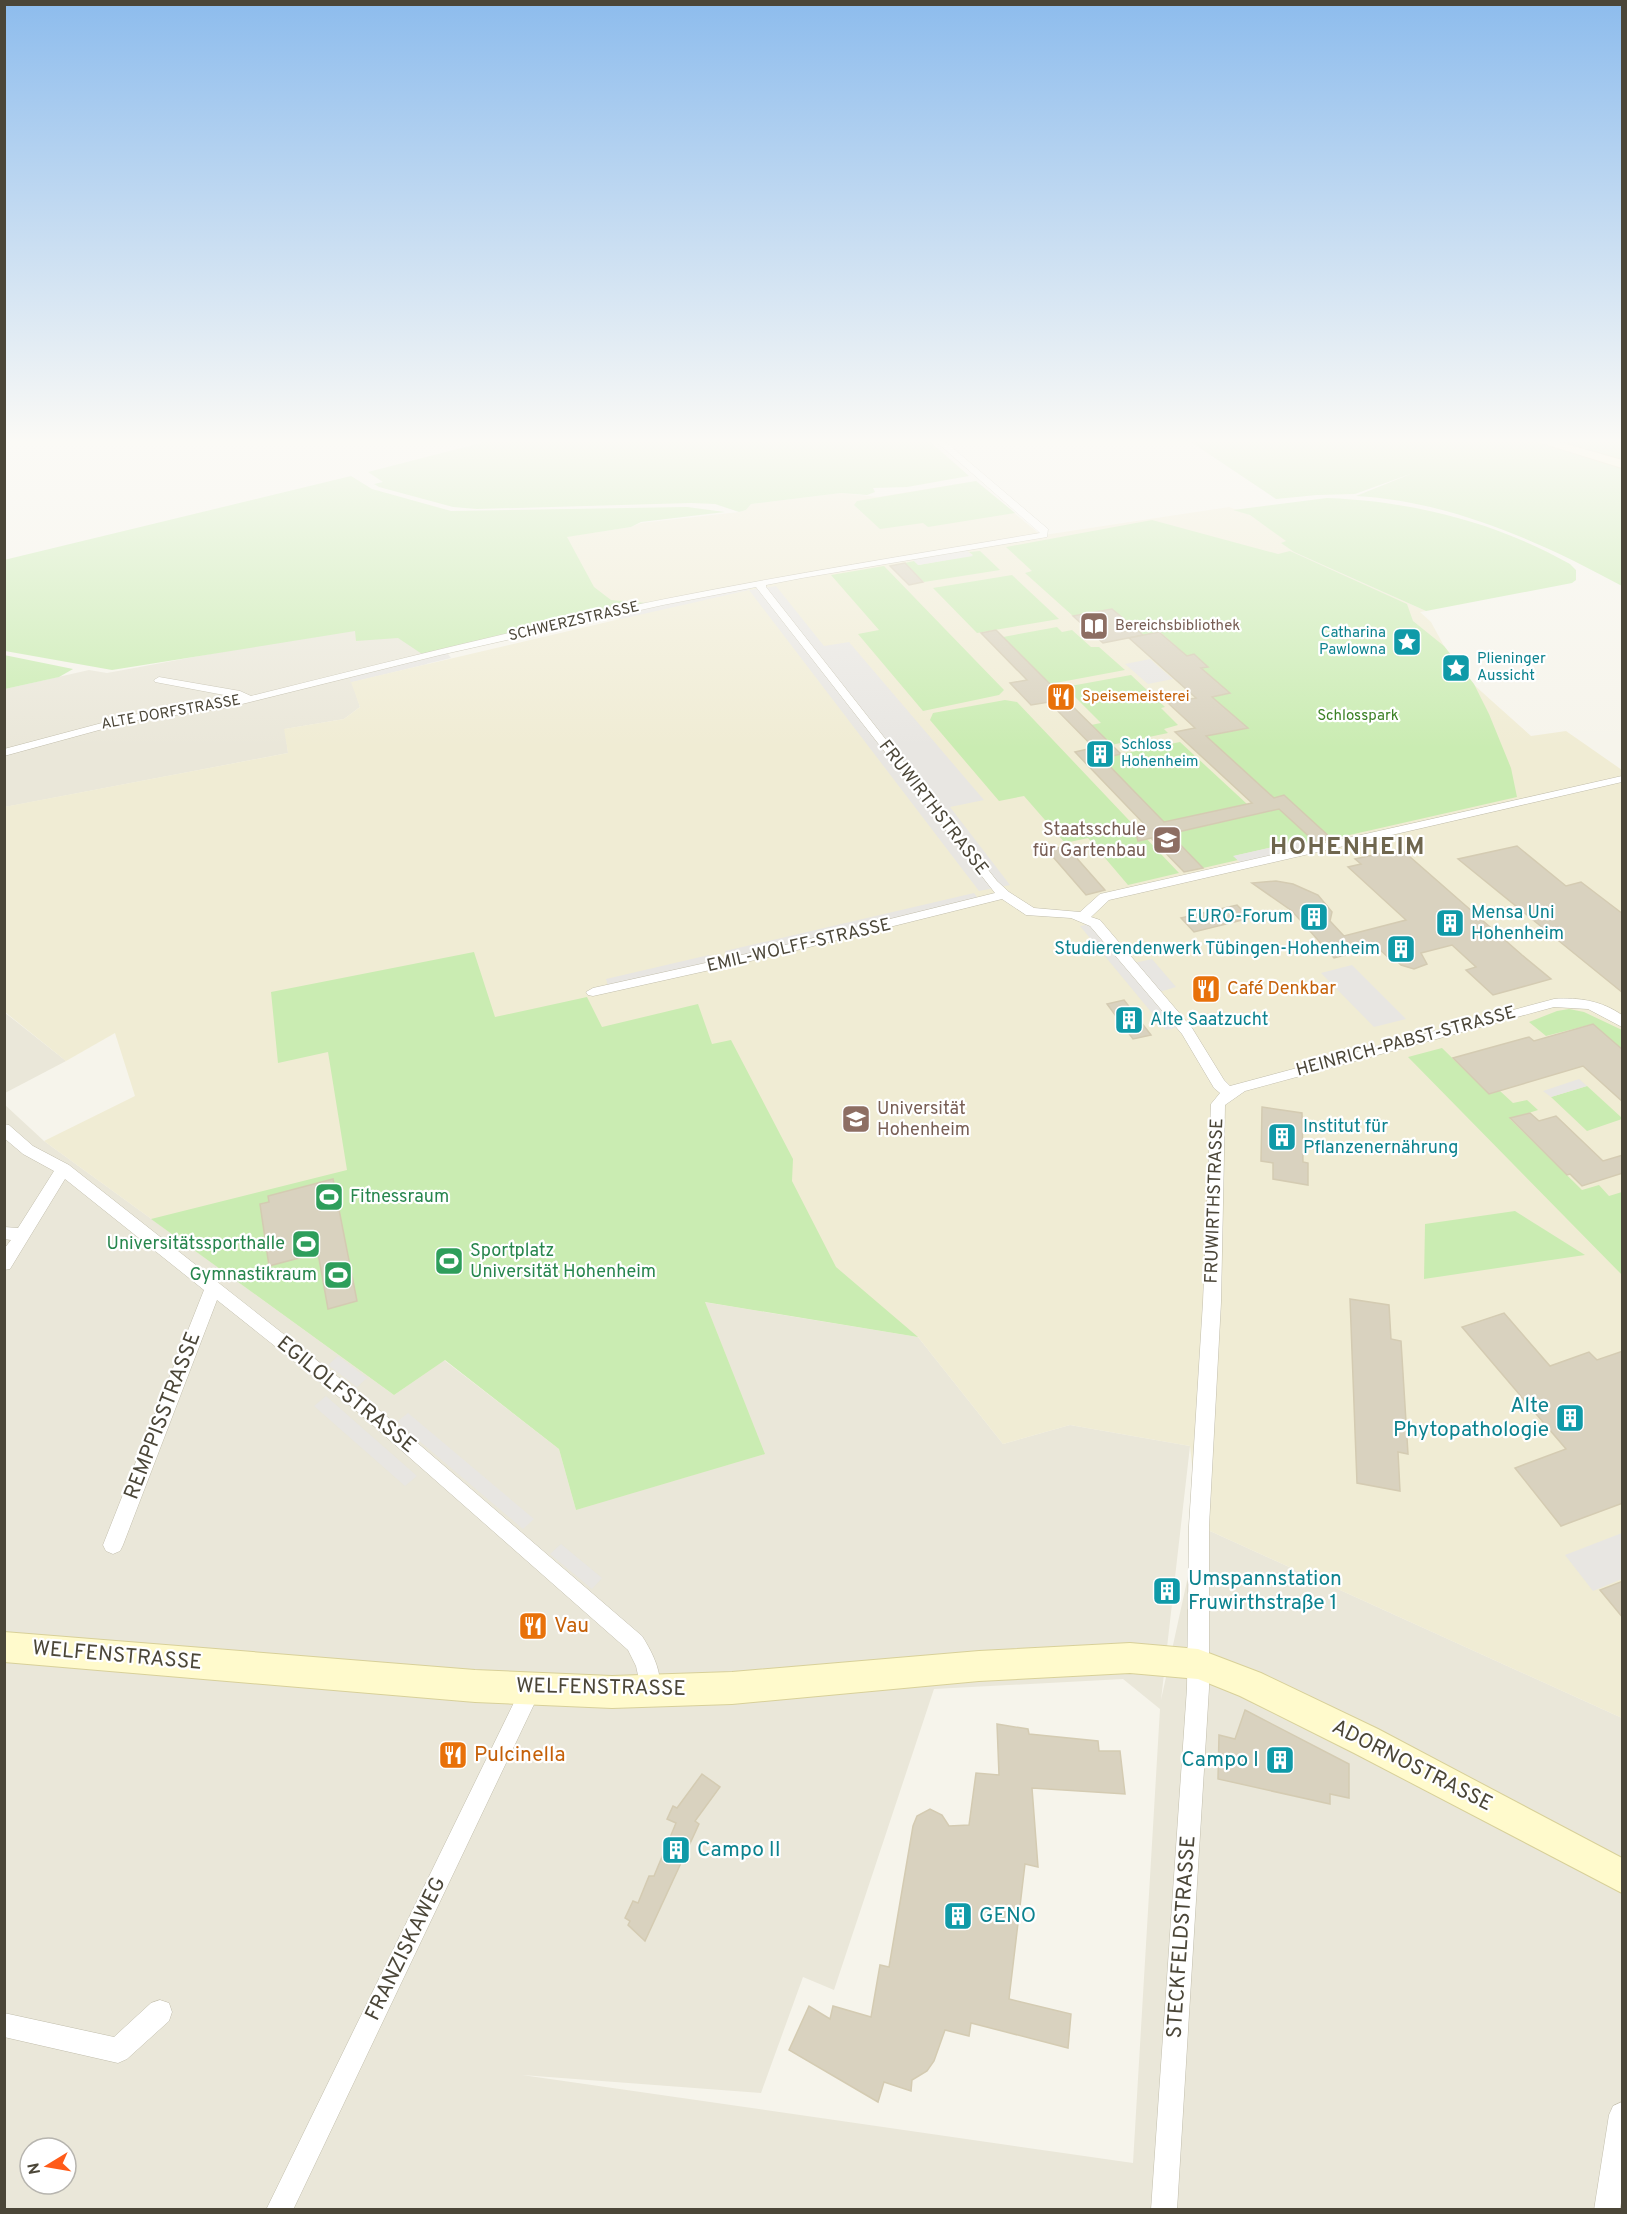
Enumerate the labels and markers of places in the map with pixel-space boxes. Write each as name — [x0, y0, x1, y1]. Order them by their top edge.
library icon: Bereichsbibliothek — [1078, 610, 1110, 642]
place label: Bereichsbibliothek — [1115, 617, 1240, 636]
place label: Catharina Pawlowna — [1319, 624, 1386, 660]
place icon: Catharina Pawlowna — [1391, 626, 1423, 658]
place label: Plieninger Aussicht — [1477, 650, 1546, 686]
place icon: Plieninger Aussicht — [1440, 652, 1472, 684]
restaurant icon: Speisemeisterei — [1045, 681, 1077, 713]
place label: Speisemeisterei — [1082, 688, 1189, 707]
place label: Schloss Hohenheim — [1121, 736, 1199, 772]
building icon: Schloss Hohenheim — [1084, 738, 1116, 770]
place label: Staatsschule für Gartenbau — [1033, 819, 1146, 863]
school or university icon: Staatsschule für Gartenbau — [1151, 824, 1183, 856]
building icon: EURO-Forum — [1298, 901, 1330, 933]
place label: Mensa Uni Hohenheim — [1471, 902, 1564, 946]
place label: EURO-Forum — [1187, 906, 1293, 929]
building icon: Mensa Uni Hohenheim — [1434, 907, 1466, 939]
building icon: Studierendenwerk Tübingen-Hohenheim — [1385, 933, 1417, 965]
place label: Studierendenwerk Tübingen-Hohenheim — [1054, 938, 1380, 961]
restaurant icon: Café Denkbar — [1190, 973, 1222, 1005]
place label: Café Denkbar — [1227, 978, 1336, 1001]
building icon: Alte Saatzucht — [1113, 1004, 1145, 1036]
place label: Alte Saatzucht — [1150, 1009, 1268, 1032]
place label: Universität Hohenheim — [877, 1098, 970, 1142]
school or university icon: Universität Hohenheim — [840, 1103, 872, 1135]
place label: Institut für Pflanzenernährung — [1303, 1116, 1459, 1160]
building icon: Institut für Pflanzenernährung — [1266, 1121, 1298, 1153]
sports icon: Fitnessraum — [313, 1181, 345, 1213]
place label: Fitnessraum — [350, 1186, 449, 1209]
sports icon: Universitätssporthalle — [290, 1228, 322, 1260]
place label: Universitätssporthalle — [107, 1233, 285, 1256]
place label: Sportplatz Universität Hohenheim — [470, 1240, 656, 1284]
sports icon: Sportplatz Universität Hohenheim — [433, 1245, 465, 1277]
sports icon: Gymnastikraum — [322, 1259, 354, 1291]
place label: Gymnastikraum — [190, 1264, 317, 1287]
place label: Alte Phytopathologie — [1393, 1393, 1549, 1444]
building icon: Alte Phytopathologie — [1554, 1402, 1586, 1434]
place label: Umspannstation Fruwirthstraße 1 — [1188, 1566, 1342, 1617]
building icon: Umspannstation Fruwirthstraße 1 — [1151, 1575, 1183, 1607]
restaurant icon: Vau — [517, 1610, 549, 1642]
place label: Vau — [554, 1613, 589, 1640]
restaurant icon: Pulcinella — [437, 1739, 469, 1771]
place label: Pulcinella — [474, 1742, 566, 1769]
building icon: Campo I — [1264, 1744, 1296, 1776]
place label: Campo I — [1181, 1747, 1259, 1774]
building icon: Campo II — [660, 1834, 692, 1866]
place label: Campo II — [697, 1837, 781, 1864]
building icon: GENO — [942, 1900, 974, 1932]
place label: GENO — [979, 1903, 1036, 1930]

